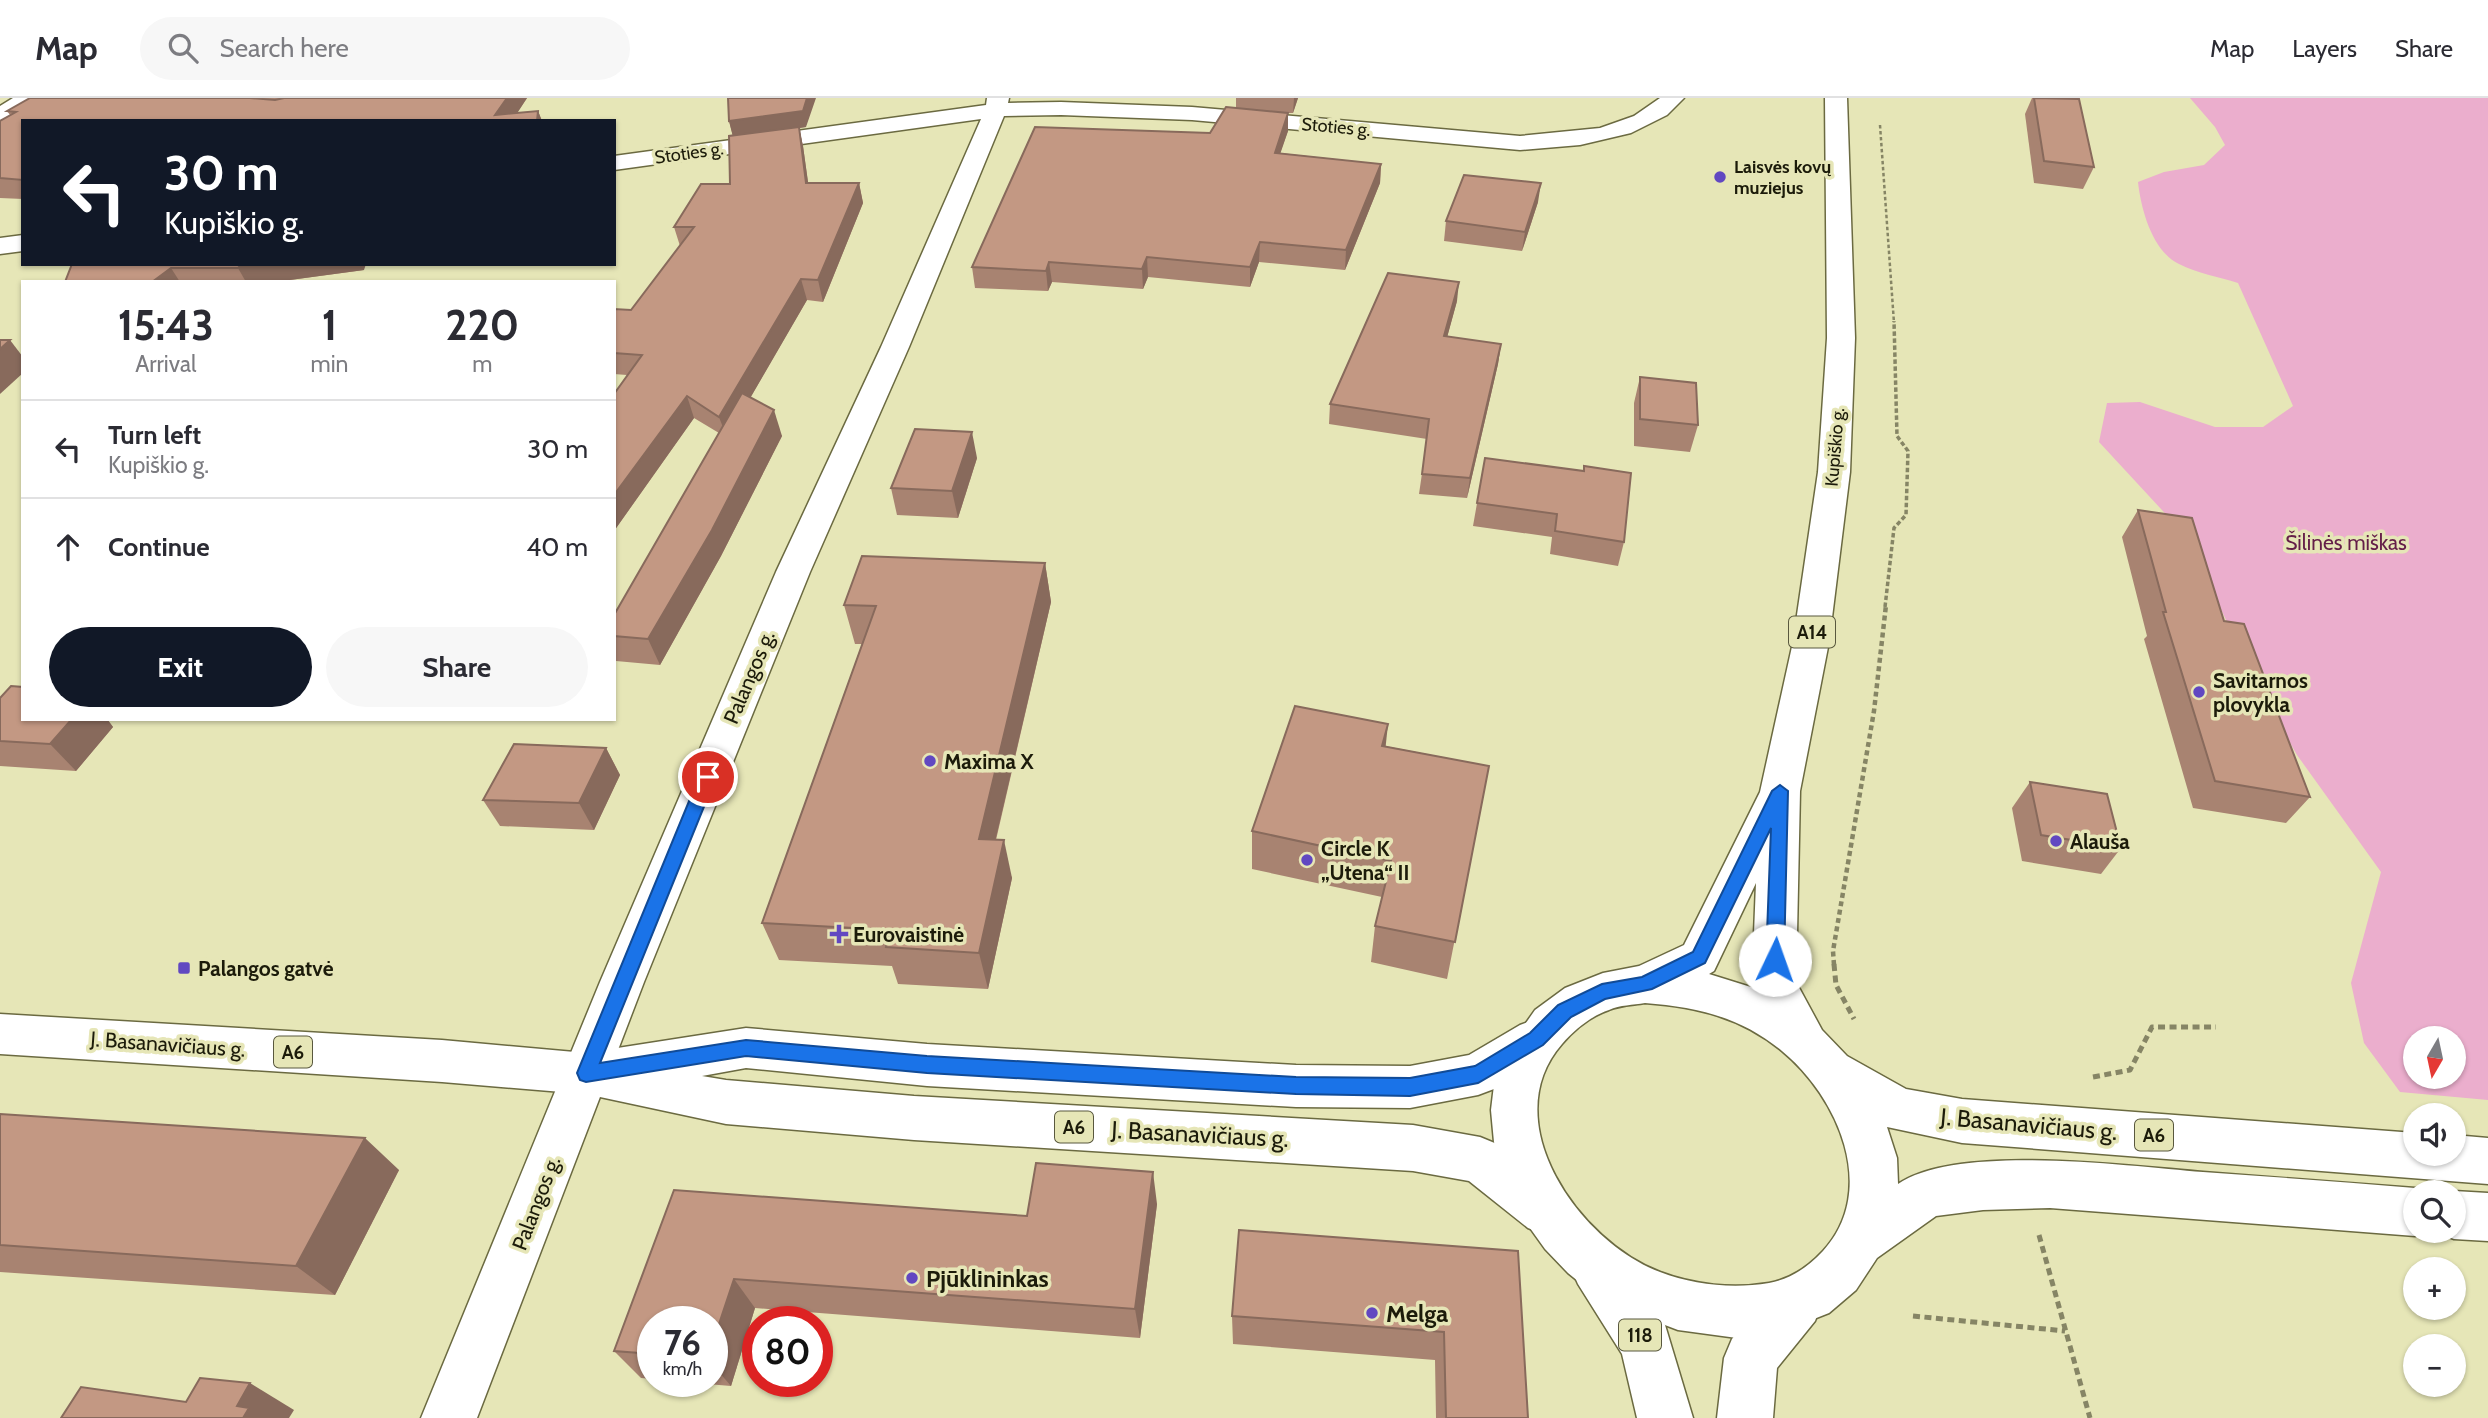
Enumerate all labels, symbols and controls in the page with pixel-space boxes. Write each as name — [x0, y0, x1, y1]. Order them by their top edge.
search box — [140, 17, 630, 80]
text: Map — [35, 28, 98, 68]
icon: search — [164, 29, 202, 67]
text: Search here — [220, 32, 349, 64]
text: Map — [2210, 34, 2254, 63]
text: Layers — [2292, 34, 2357, 63]
text: Share — [2395, 34, 2453, 63]
street label: Stoties g. — [1301, 113, 1371, 141]
street label: Stoties g. — [653, 137, 725, 169]
text: 30 m — [164, 143, 279, 202]
icon: left — [49, 147, 140, 238]
place label: Laisvės kovų muziejus — [1734, 156, 1831, 199]
marker: Laisvės kovų muziejus — [1712, 169, 1728, 185]
text: Kupiškio g. — [164, 203, 304, 242]
text: 15:43 — [118, 299, 214, 351]
text: 1 — [322, 299, 337, 351]
text: 220 — [445, 299, 519, 351]
text: Arrival — [135, 350, 196, 378]
text: min — [311, 350, 348, 378]
text: m — [472, 350, 492, 378]
street label: Kupiškio g. — [1821, 407, 1849, 487]
text: Turn left — [108, 419, 201, 451]
icon: left — [49, 430, 87, 468]
text: 30 m — [527, 433, 588, 465]
text: Kupiškio g. — [108, 451, 209, 479]
icon: ahead — [49, 528, 87, 566]
park label: Šilinės miškas — [2285, 530, 2407, 555]
text: Continue — [108, 531, 210, 563]
text: 40 m — [526, 531, 588, 563]
road number: A14 — [1789, 617, 1835, 648]
button: Exit — [49, 627, 312, 707]
button: Share — [326, 627, 588, 707]
street label: Palangos g. — [718, 627, 780, 727]
place label: Savitarnos plovykla — [2213, 668, 2308, 717]
marker: Savitarnos plovykla — [2191, 684, 2207, 700]
pin — [678, 747, 738, 807]
place label: Maxima X — [944, 749, 1035, 774]
marker: Maxima X — [922, 753, 938, 769]
icon: arrive — [689, 758, 727, 796]
place label: Alauša — [2070, 829, 2130, 854]
marker: Alauša — [2048, 833, 2064, 849]
place label: Circle K „Utena“ II — [1321, 836, 1409, 885]
marker: Circle K „Utena“ II — [1299, 852, 1315, 868]
place label: Eurovaistinė — [853, 922, 964, 947]
position arrow — [1738, 923, 1812, 997]
marker: Eurovaistinė — [831, 926, 847, 942]
place label: Palangos gatvė — [198, 956, 334, 981]
marker: Palangos gatvė — [176, 960, 192, 976]
street label: J. Basanavičiaus g. — [89, 1026, 246, 1062]
north arrow — [2403, 1026, 2466, 1088]
map controls — [2403, 1026, 2466, 1397]
road number: A6 — [274, 1036, 312, 1068]
street label: J. Basanavičiaus g. — [1938, 1102, 2119, 1146]
button: sound — [2403, 1103, 2466, 1166]
road number: A6 — [1055, 1112, 1093, 1142]
street label: J. Basanavičiaus g. — [1110, 1115, 1289, 1153]
road number: A6 — [2135, 1119, 2173, 1150]
street label: Palangos g. — [507, 1152, 565, 1254]
button: search — [2403, 1180, 2466, 1243]
button: + — [2403, 1257, 2466, 1320]
place label: Pjūklininkas — [926, 1264, 1049, 1293]
marker: Pjūklininkas — [904, 1270, 920, 1286]
place label: Melga — [1386, 1299, 1448, 1328]
marker: Melga — [1364, 1305, 1380, 1321]
speed limit sign: 80 — [742, 1306, 833, 1397]
road number: 118 — [1619, 1320, 1661, 1350]
text: 76 — [664, 1321, 701, 1364]
button: − — [2403, 1334, 2466, 1397]
text: km/h — [663, 1358, 702, 1380]

